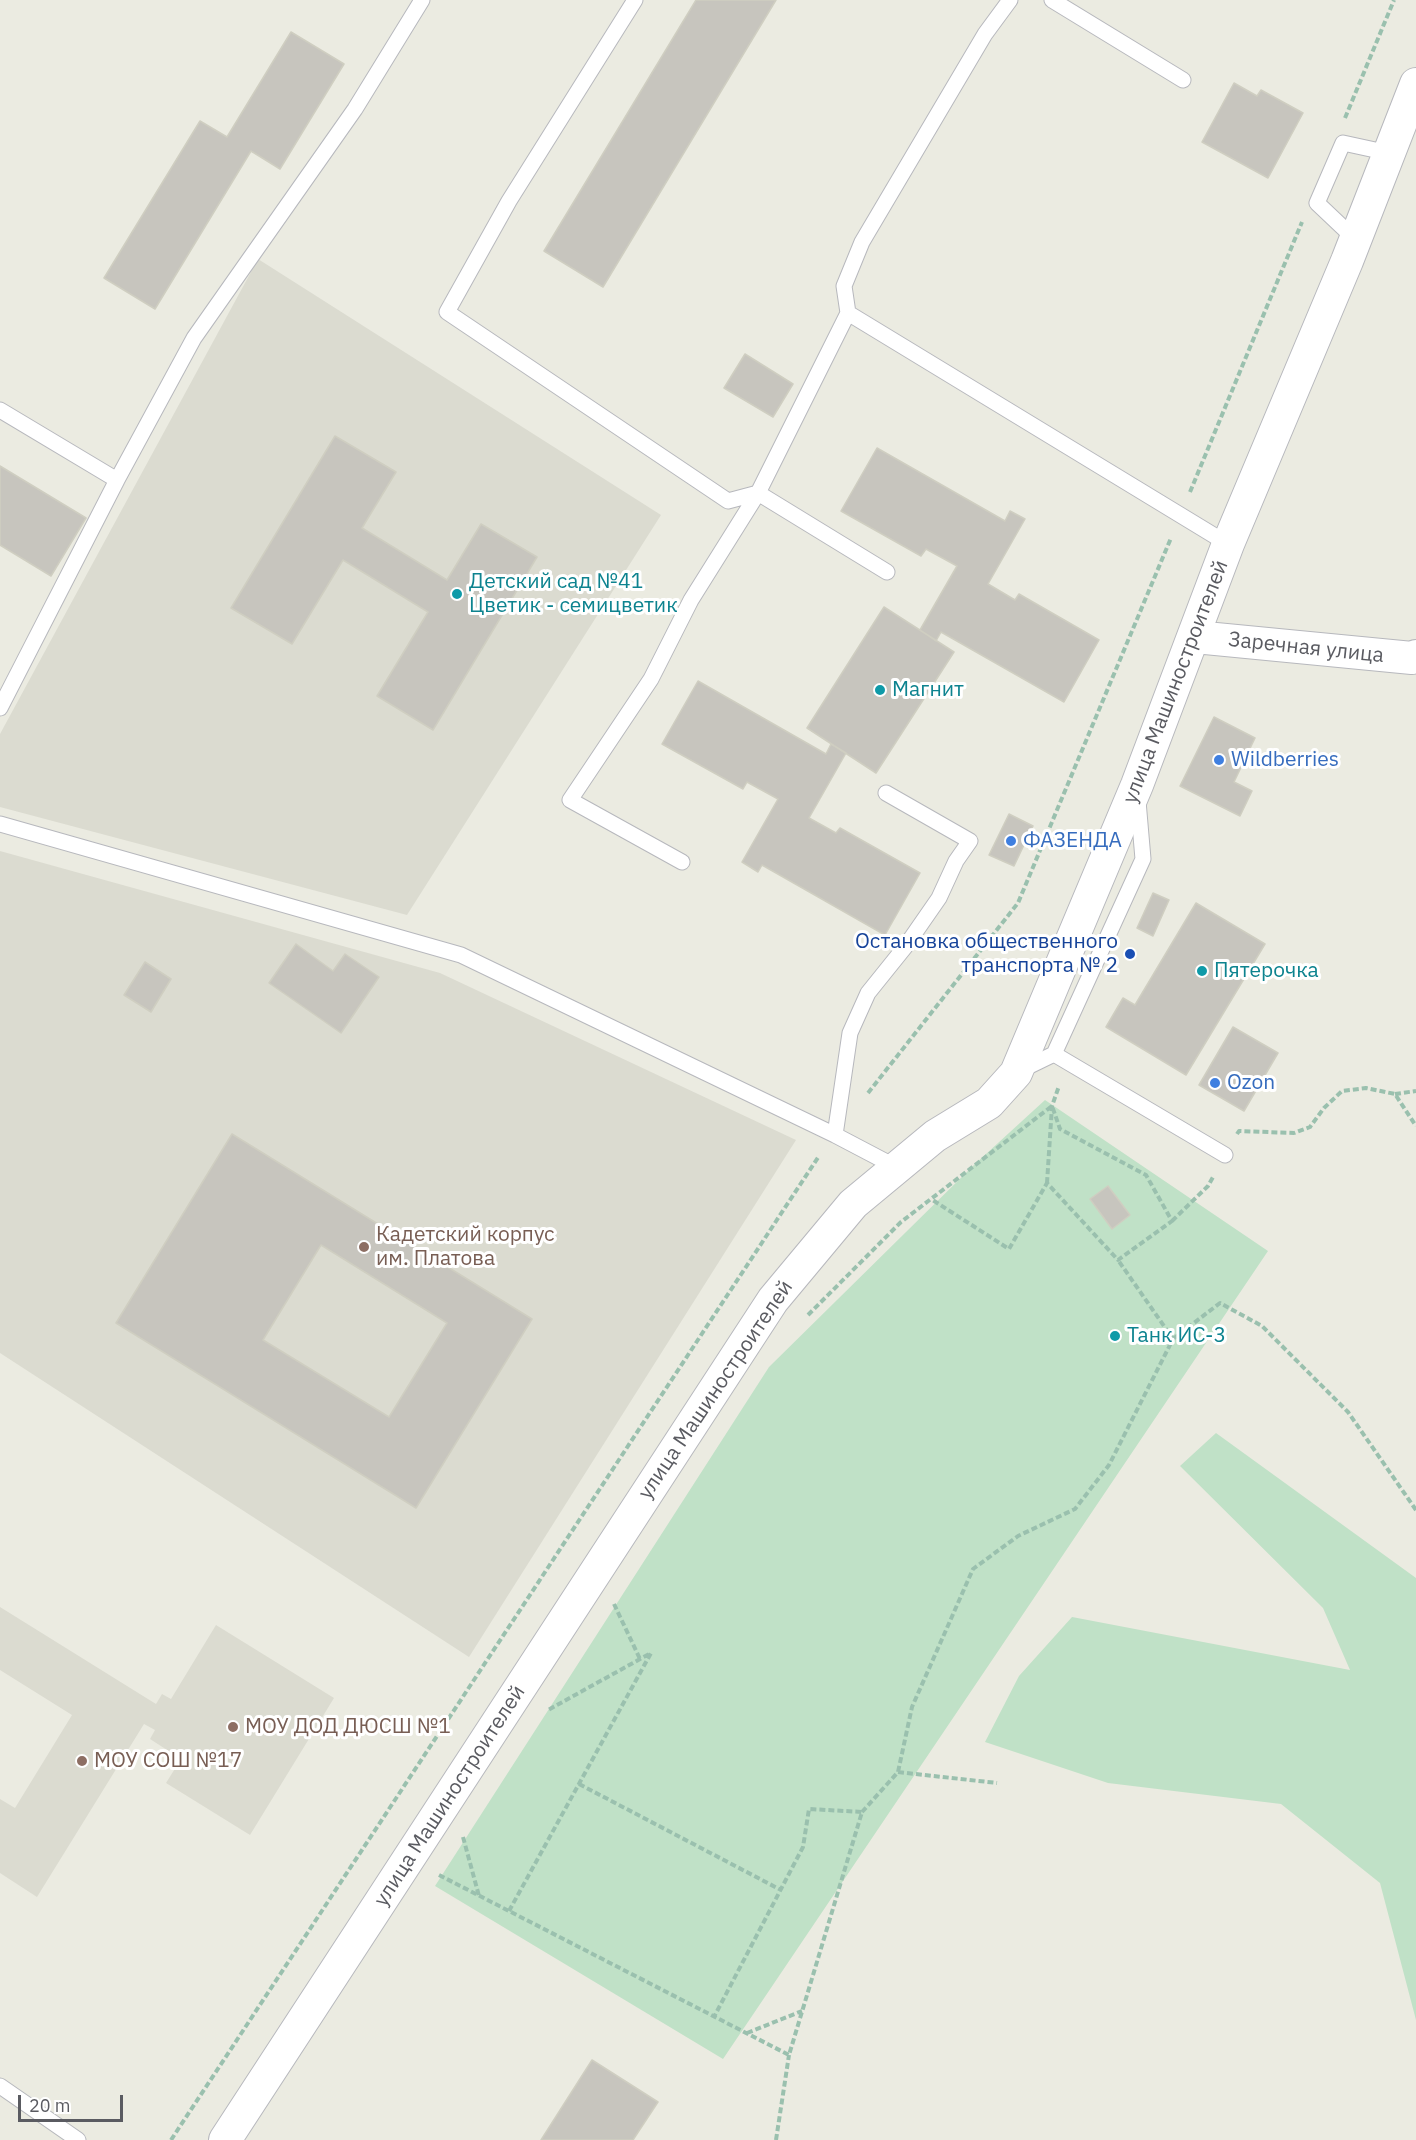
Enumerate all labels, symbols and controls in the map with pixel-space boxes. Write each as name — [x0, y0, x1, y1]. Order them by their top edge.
street label: улица Машиностроителей — [1118, 557, 1234, 807]
place label: Детский сад №41 Цветик - семицветик — [469, 569, 678, 619]
marker: Детский сад №41 Цветик - семицветик — [450, 587, 464, 601]
street label: Заречная улица — [1227, 627, 1385, 669]
place label: Магнит — [892, 677, 964, 703]
marker: Магнит — [873, 683, 887, 697]
place label: Wildberries — [1231, 747, 1339, 773]
marker: Wildberries — [1212, 753, 1226, 767]
place label: ФАЗЕНДА — [1023, 828, 1122, 854]
marker: ФАЗЕНДА — [1004, 834, 1018, 848]
place label: Остановка общественного транспорта № 2 — [855, 929, 1118, 979]
marker: Остановка общественного транспорта № 2 — [1123, 947, 1137, 961]
place label: Пятерочка — [1214, 958, 1319, 984]
marker: Пятерочка — [1195, 964, 1209, 978]
place label: Ozon — [1227, 1070, 1275, 1096]
marker: Ozon — [1208, 1076, 1222, 1090]
place label: Кадетский корпус им. Платова — [376, 1222, 555, 1272]
marker: Кадетский корпус им. Платова — [357, 1240, 371, 1254]
street label: улица Машиностроителей — [633, 1276, 799, 1504]
place label: Танк ИС-3 — [1127, 1323, 1226, 1349]
marker: Танк ИС-3 — [1108, 1329, 1122, 1343]
street label: улица Машиностроителей — [369, 1681, 531, 1911]
place label: МОУ ДОД ДЮСШ №1 — [245, 1714, 451, 1740]
marker: МОУ ДОД ДЮСШ №1 — [226, 1720, 240, 1734]
place label: МОУ СОШ №17 — [94, 1748, 242, 1774]
marker: МОУ СОШ №17 — [75, 1754, 89, 1768]
scale bar — [21, 2083, 126, 2121]
text: 20 m — [29, 2094, 71, 2117]

